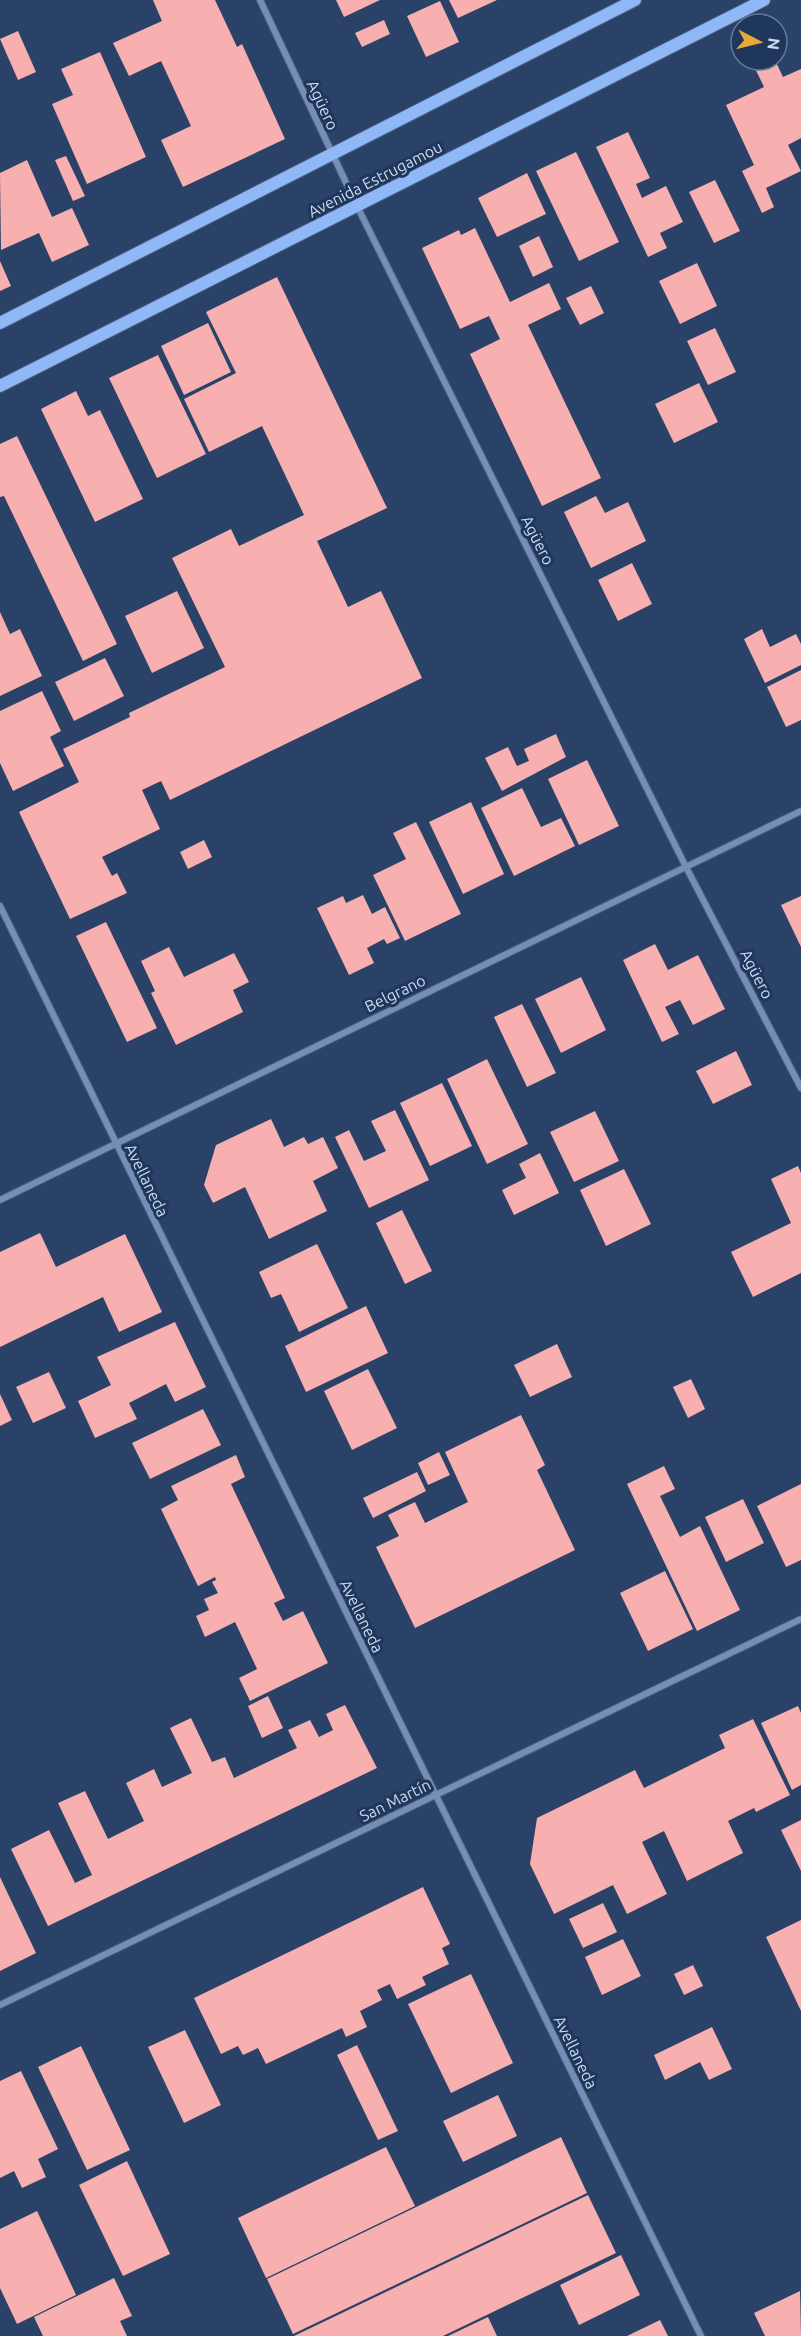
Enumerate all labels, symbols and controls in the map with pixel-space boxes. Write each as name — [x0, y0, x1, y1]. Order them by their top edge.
north arrow — [729, 12, 789, 72]
text: N — [764, 37, 784, 51]
street label: Agüero — [304, 77, 342, 133]
street label: Avenida Estrugamou — [305, 137, 445, 221]
street label: Agüero — [518, 512, 558, 568]
street label: Agüero — [737, 946, 777, 1002]
street label: Belgrano — [362, 971, 428, 1015]
street label: Avellaneda — [122, 1141, 172, 1219]
street label: Avellaneda — [337, 1577, 387, 1655]
street label: San Martín — [356, 1775, 434, 1825]
street label: Avellaneda — [551, 2013, 601, 2091]

